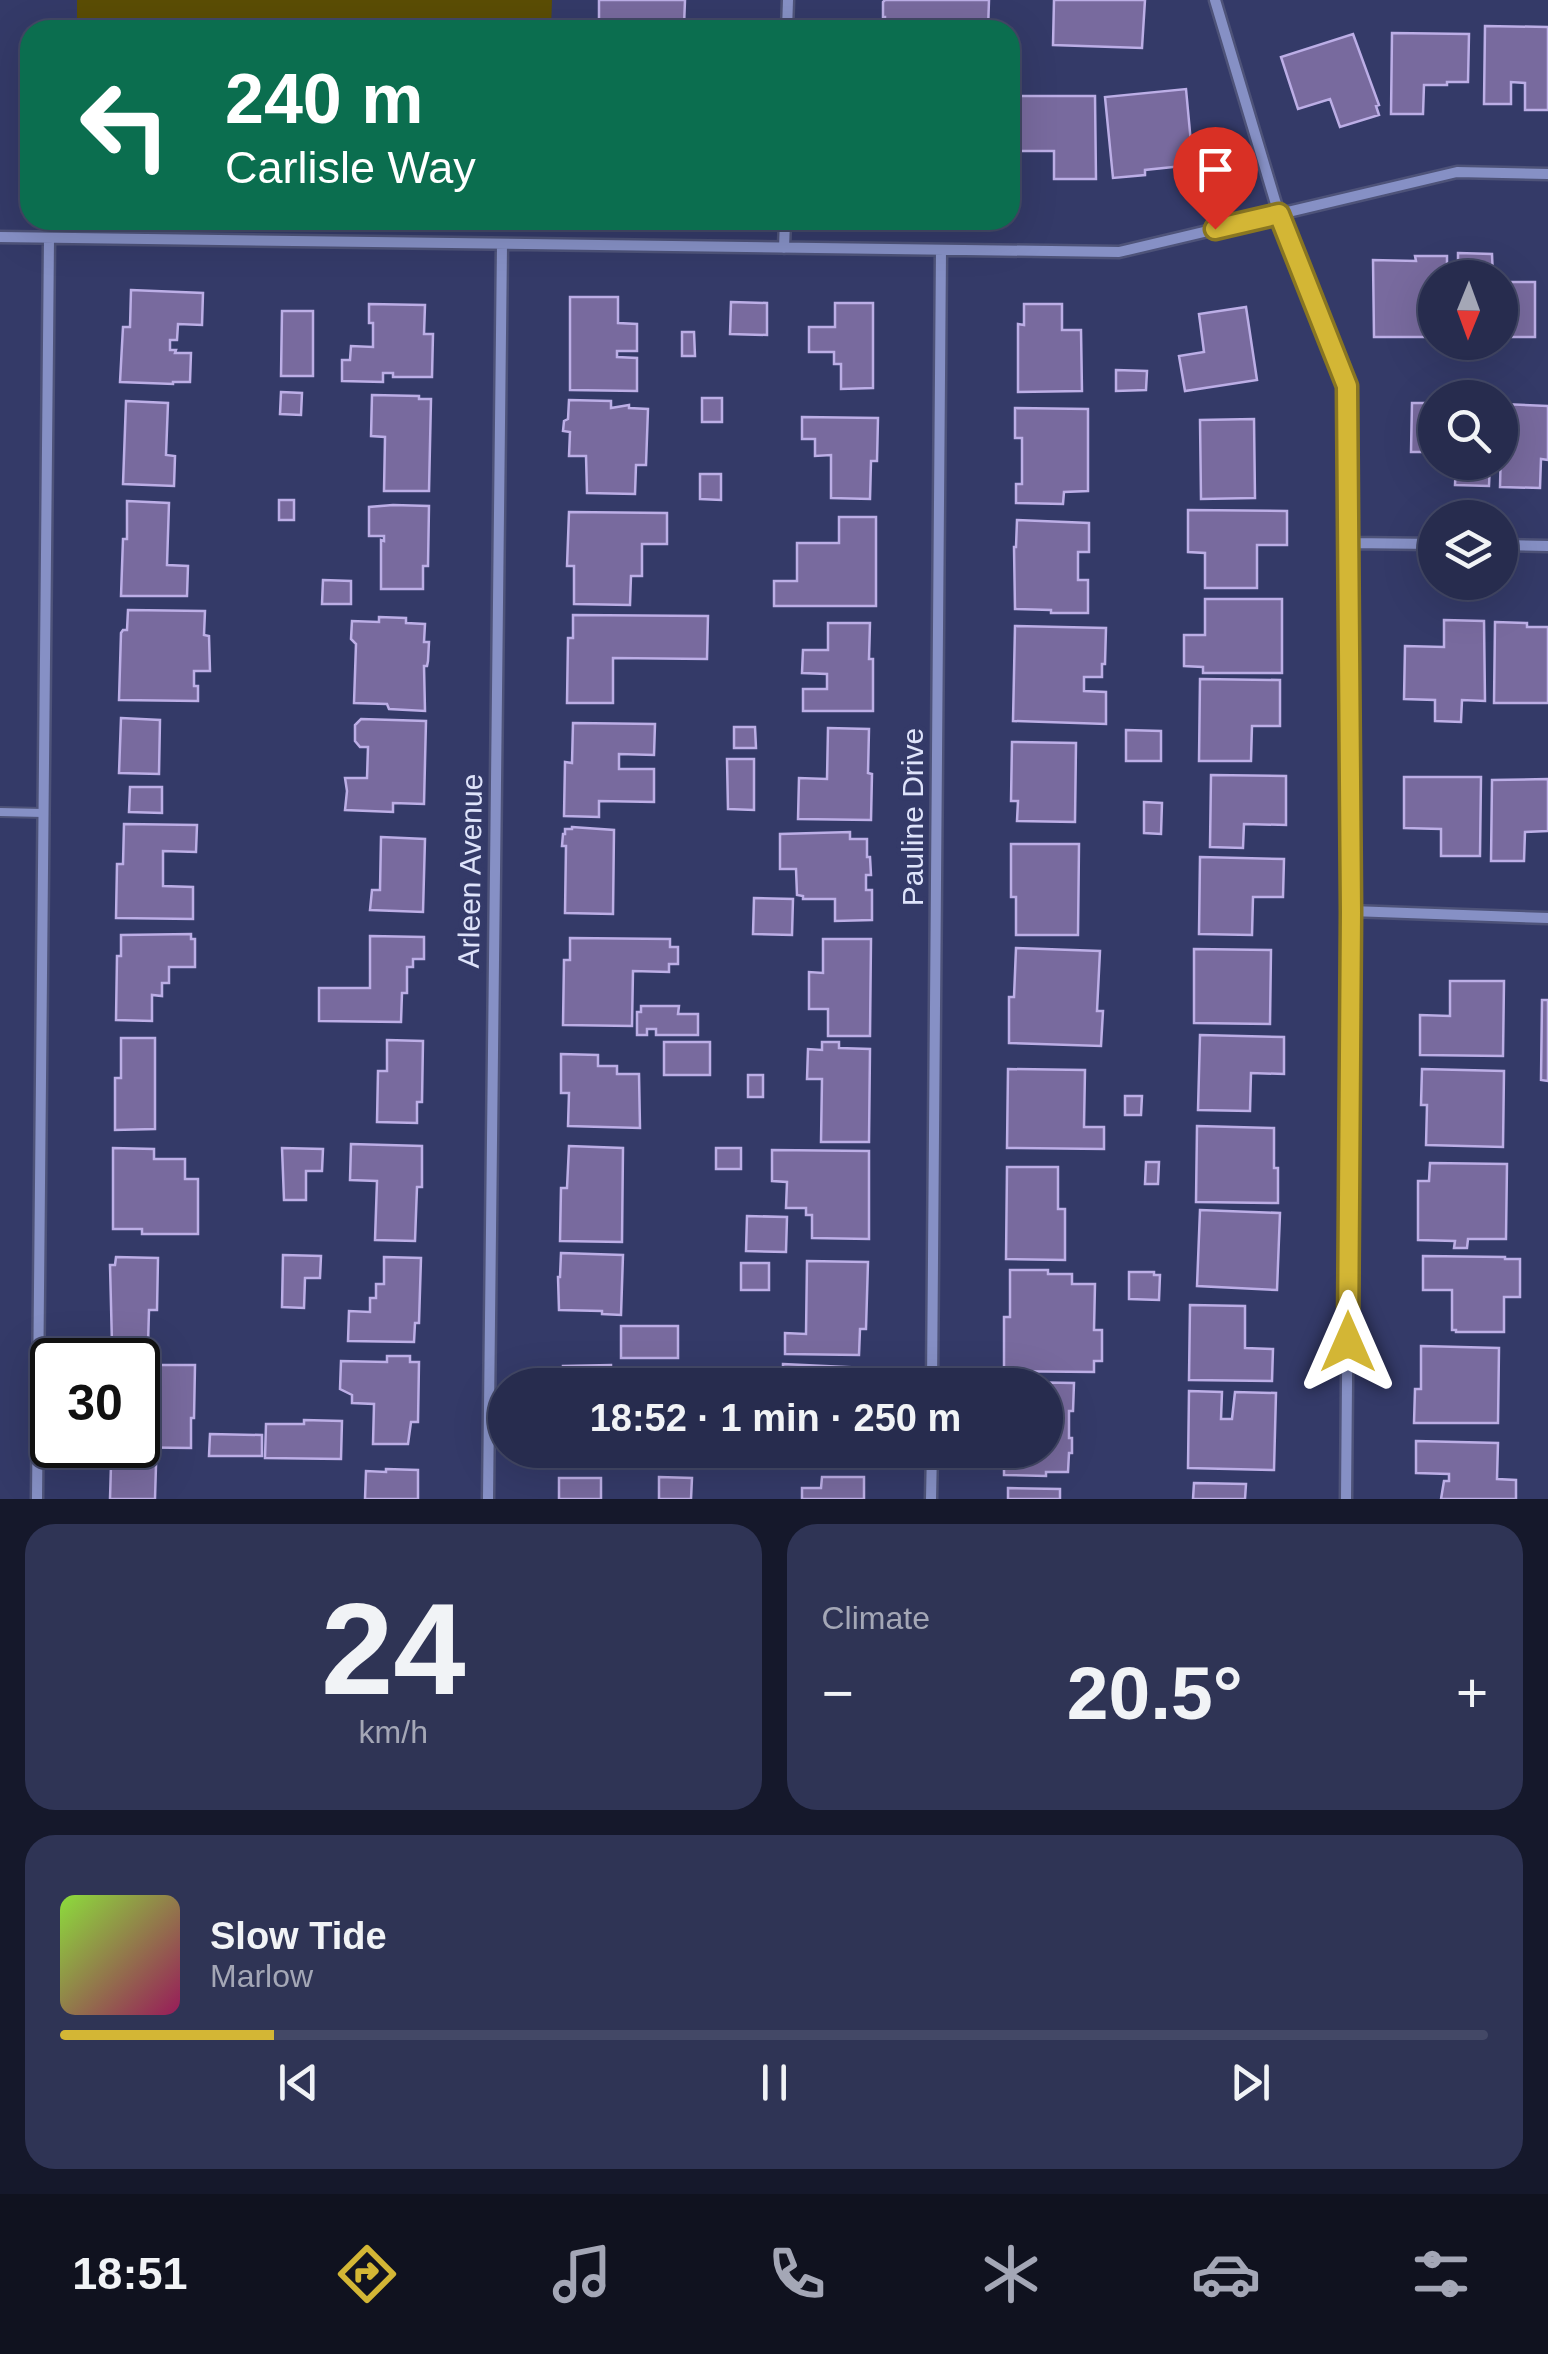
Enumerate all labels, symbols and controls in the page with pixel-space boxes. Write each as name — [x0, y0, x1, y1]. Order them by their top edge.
icon: left — [60, 60, 190, 190]
text: 240 m — [225, 60, 423, 138]
pin — [1173, 127, 1258, 230]
text: Carlisle Way — [225, 142, 476, 193]
icon: arrive — [1188, 142, 1243, 197]
north arrow — [1418, 260, 1518, 360]
map controls — [1418, 260, 1518, 600]
button: search — [1418, 380, 1518, 480]
button: layers — [1418, 500, 1518, 600]
street label: Pauline Drive — [896, 728, 929, 906]
street label: Arleen Avenue — [452, 773, 488, 969]
position arrow — [1296, 1290, 1400, 1394]
speed limit sign: 30 — [30, 1338, 160, 1468]
text: 18:52 · 1 min · 250 m — [590, 1397, 961, 1439]
text: 24 — [321, 1576, 466, 1722]
text: Climate — [822, 1600, 930, 1636]
text: 20.5° — [1067, 1651, 1243, 1735]
text: − — [822, 1662, 854, 1724]
text: + — [1456, 1662, 1488, 1724]
text: km/h — [359, 1714, 428, 1750]
text: Slow Tide — [210, 1915, 387, 1957]
text: Marlow — [210, 1958, 313, 1994]
icon: previous — [271, 2055, 326, 2110]
icon: pause — [747, 2055, 802, 2110]
icon: next — [1223, 2055, 1278, 2110]
icon: directions — [332, 2239, 402, 2309]
icon: music — [547, 2239, 617, 2309]
icon: phone — [762, 2239, 832, 2309]
icon: climate — [976, 2239, 1046, 2309]
icon: car — [1191, 2239, 1261, 2309]
icon: filters — [1406, 2239, 1476, 2309]
text: 18:51 — [72, 2248, 187, 2299]

